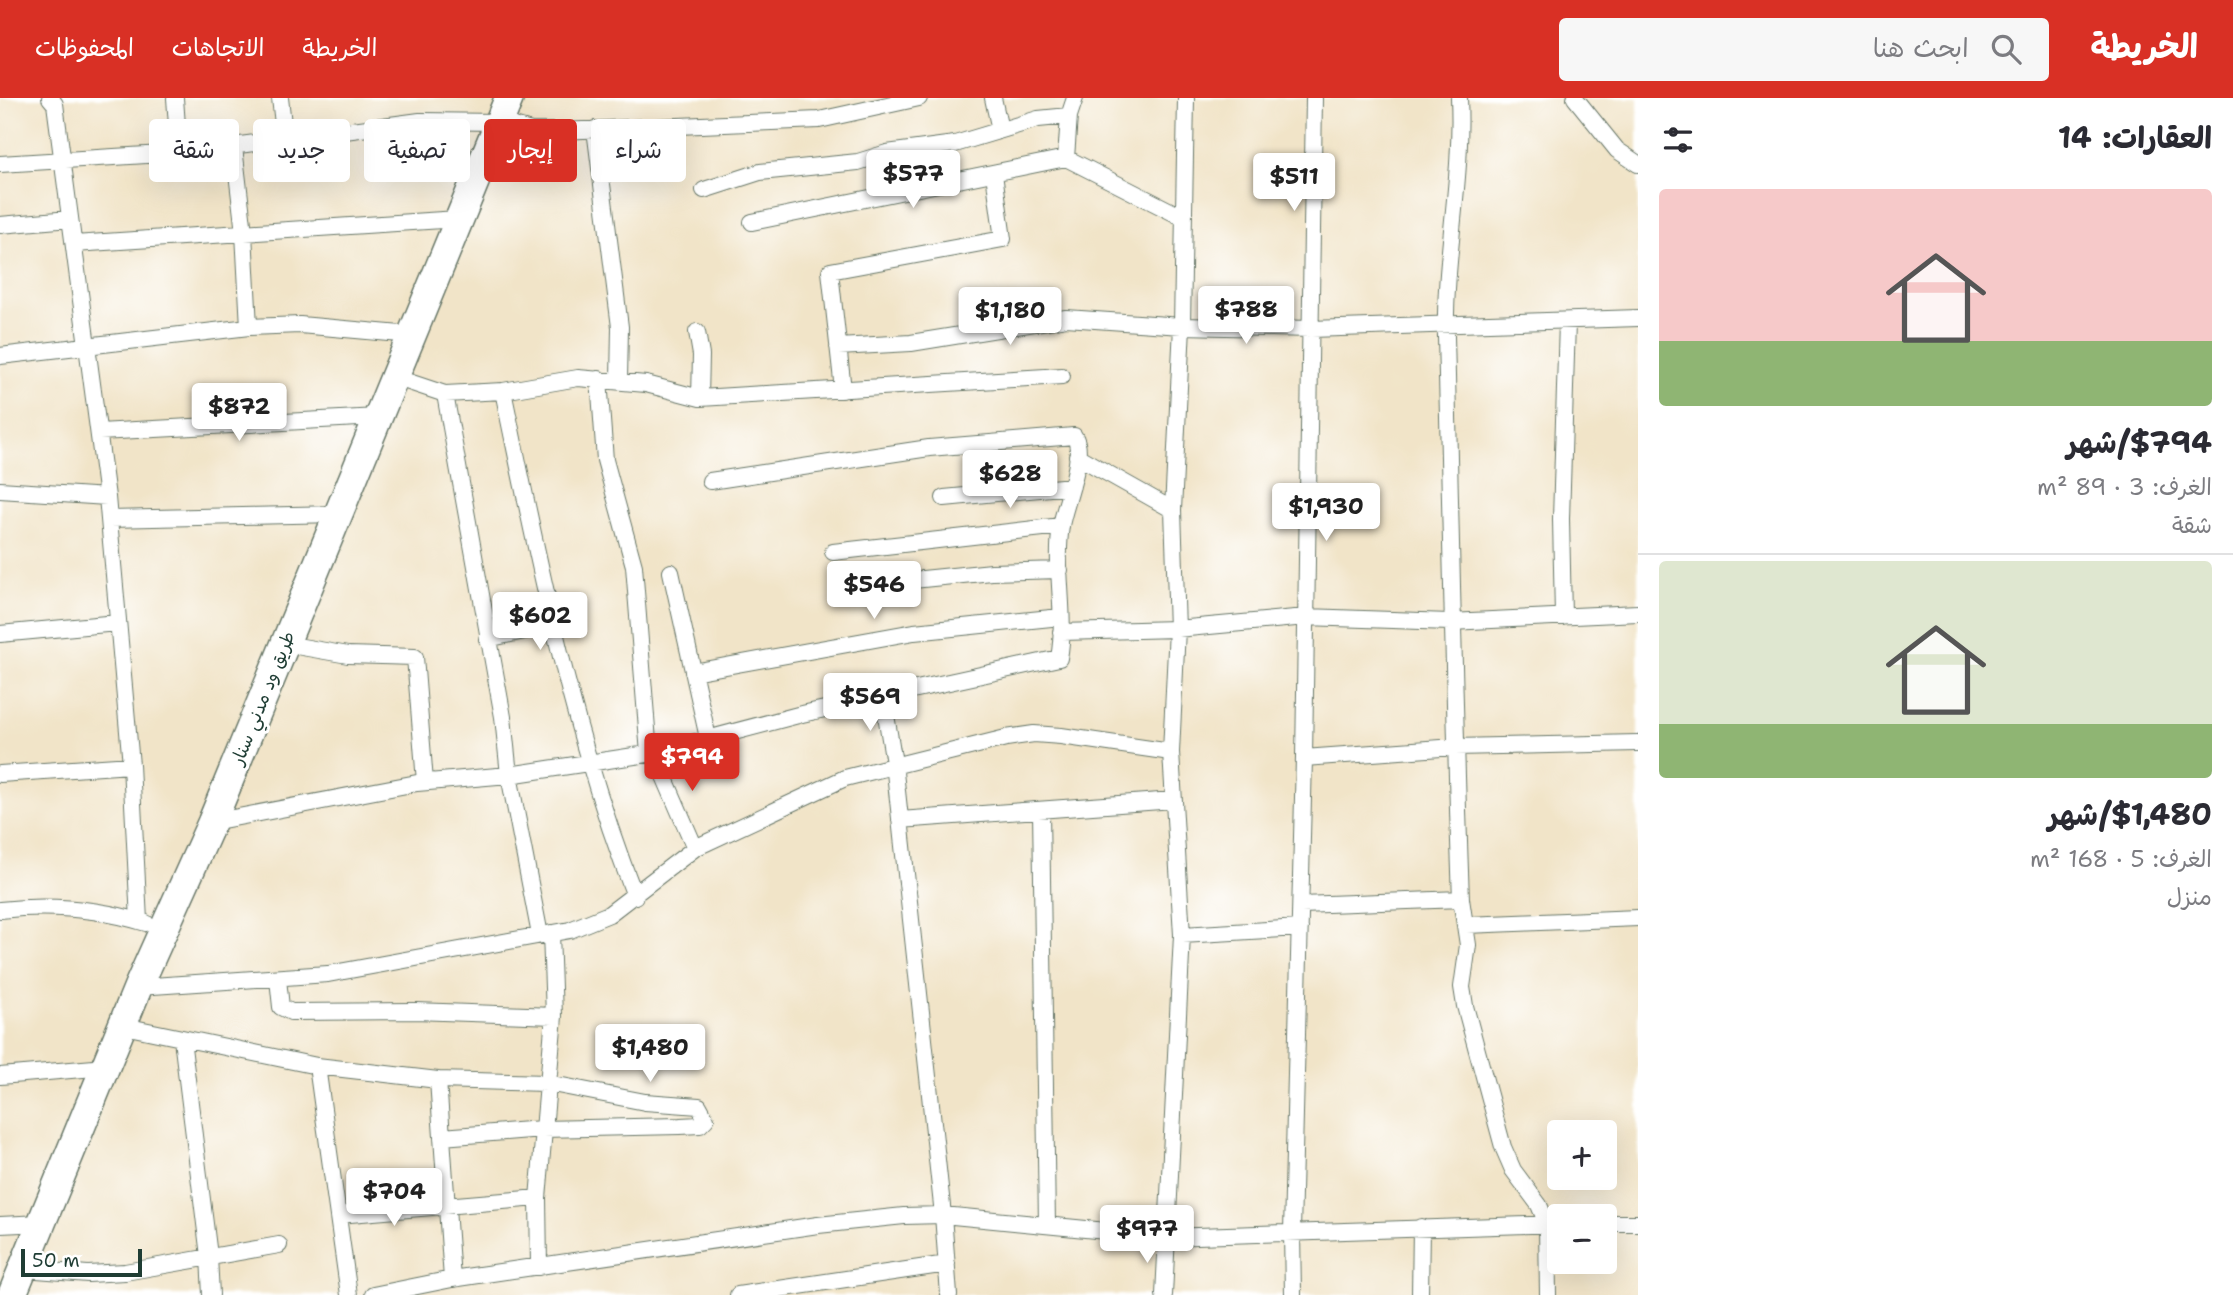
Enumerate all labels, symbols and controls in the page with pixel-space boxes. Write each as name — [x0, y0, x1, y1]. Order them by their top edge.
search box — [1559, 18, 2049, 81]
text: الخريطة — [2091, 24, 2198, 69]
text: ابحث هنا — [1873, 30, 1969, 65]
icon: search — [1987, 30, 2025, 68]
text: المحفوظات — [35, 32, 134, 64]
text: الاتجاهات — [172, 32, 265, 64]
text: الخريطة — [303, 32, 377, 64]
text: العقارات: 14 — [2058, 117, 2212, 158]
chip: شقة — [149, 119, 239, 182]
chip: جديد — [253, 119, 350, 182]
chip: تصفية — [364, 119, 470, 182]
chip: إيجار — [484, 119, 577, 182]
chip: شراء — [591, 119, 686, 182]
icon: filters — [1659, 121, 1697, 159]
pin: $577 — [872, 150, 954, 210]
pin: $511 — [1253, 153, 1335, 213]
text: $577 — [882, 158, 944, 188]
text: $511 — [1269, 161, 1319, 191]
icon: home — [1873, 235, 1999, 361]
pin: $788 — [1205, 286, 1287, 346]
pin: $1,180 — [953, 288, 1067, 347]
text: $788 — [1214, 294, 1278, 324]
text: $1,180 — [975, 295, 1045, 325]
pin: $872 — [198, 384, 280, 443]
text: $872 — [208, 391, 270, 421]
text: $794/شهر — [2067, 422, 2212, 463]
pin: $628 — [969, 450, 1051, 510]
text: $628 — [978, 458, 1042, 488]
text: الغرف: 3 · 89 m² — [2037, 472, 2212, 502]
pin: $1,930 — [1269, 484, 1383, 543]
text: $1,930 — [1288, 491, 1364, 521]
text: شقة — [2172, 510, 2212, 540]
pin: $546 — [833, 561, 915, 621]
text: $546 — [843, 569, 905, 599]
pin: $602 — [499, 592, 581, 652]
text: $602 — [508, 600, 572, 630]
icon: home — [1873, 607, 1999, 733]
street label: طريق ود مدني سنار — [225, 628, 304, 772]
pin: $569 — [829, 674, 911, 733]
text: $569 — [839, 681, 901, 711]
pin: $794 — [651, 734, 733, 793]
text: $794 — [660, 741, 724, 771]
text: $1,480/شهر — [2048, 794, 2212, 835]
text: الغرف: 5 · 168 m² — [2030, 844, 2212, 874]
text: منزل — [2167, 882, 2212, 912]
pin: $1,480 — [593, 1024, 707, 1084]
text: $1,480 — [611, 1032, 689, 1062]
map controls — [1547, 1120, 1617, 1274]
button: + — [1547, 1120, 1617, 1190]
pin: $704 — [353, 1168, 435, 1228]
text: $704 — [362, 1176, 426, 1206]
button: − — [1547, 1204, 1617, 1274]
pin: $977 — [1106, 1206, 1188, 1265]
text: $977 — [1116, 1213, 1178, 1243]
scale bar — [21, 1246, 142, 1278]
text: 50 m — [32, 1248, 80, 1273]

